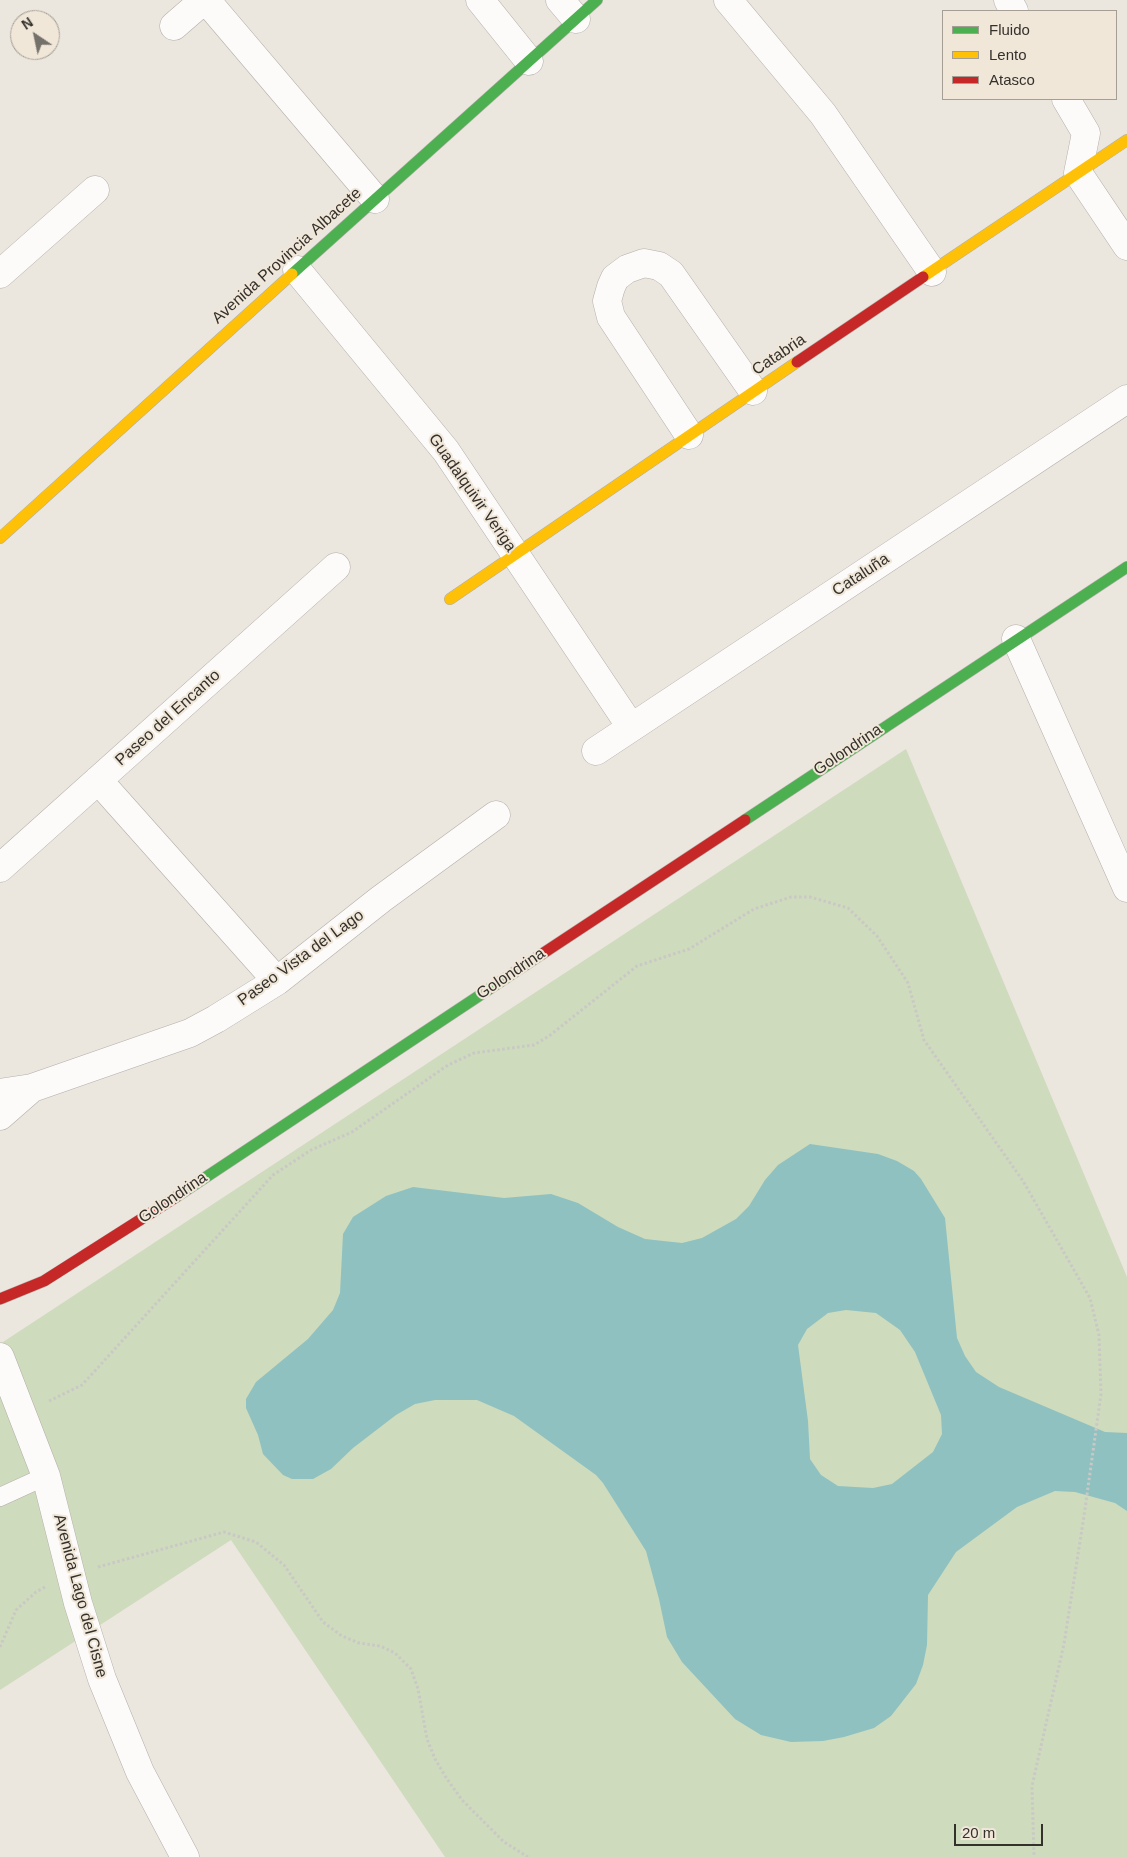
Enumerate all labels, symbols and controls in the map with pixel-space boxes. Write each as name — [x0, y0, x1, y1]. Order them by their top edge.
north arrow — [10, 10, 60, 60]
legend — [942, 10, 1117, 100]
text: N — [19, 14, 36, 33]
text: Fluido — [989, 21, 1030, 38]
text: Lento — [989, 46, 1027, 63]
text: Atasco — [989, 71, 1035, 88]
street label: Avenida Provincia Albacete — [208, 184, 366, 328]
street label: Catabria — [749, 330, 809, 380]
street label: Guadalquivir Veriga — [424, 430, 520, 556]
street label: Cataluña — [829, 550, 893, 600]
street label: Paseo del Encanto — [112, 666, 224, 770]
street label: Golondrina — [810, 720, 886, 780]
street label: Paseo Vista del Lago — [234, 906, 368, 1010]
street label: Golondrina — [473, 944, 549, 1004]
street label: Golondrina — [135, 1168, 211, 1228]
street label: Avenida Lago del Cisne — [49, 1512, 111, 1680]
scale bar — [957, 1814, 1046, 1846]
text: 20 m — [962, 1824, 995, 1841]

